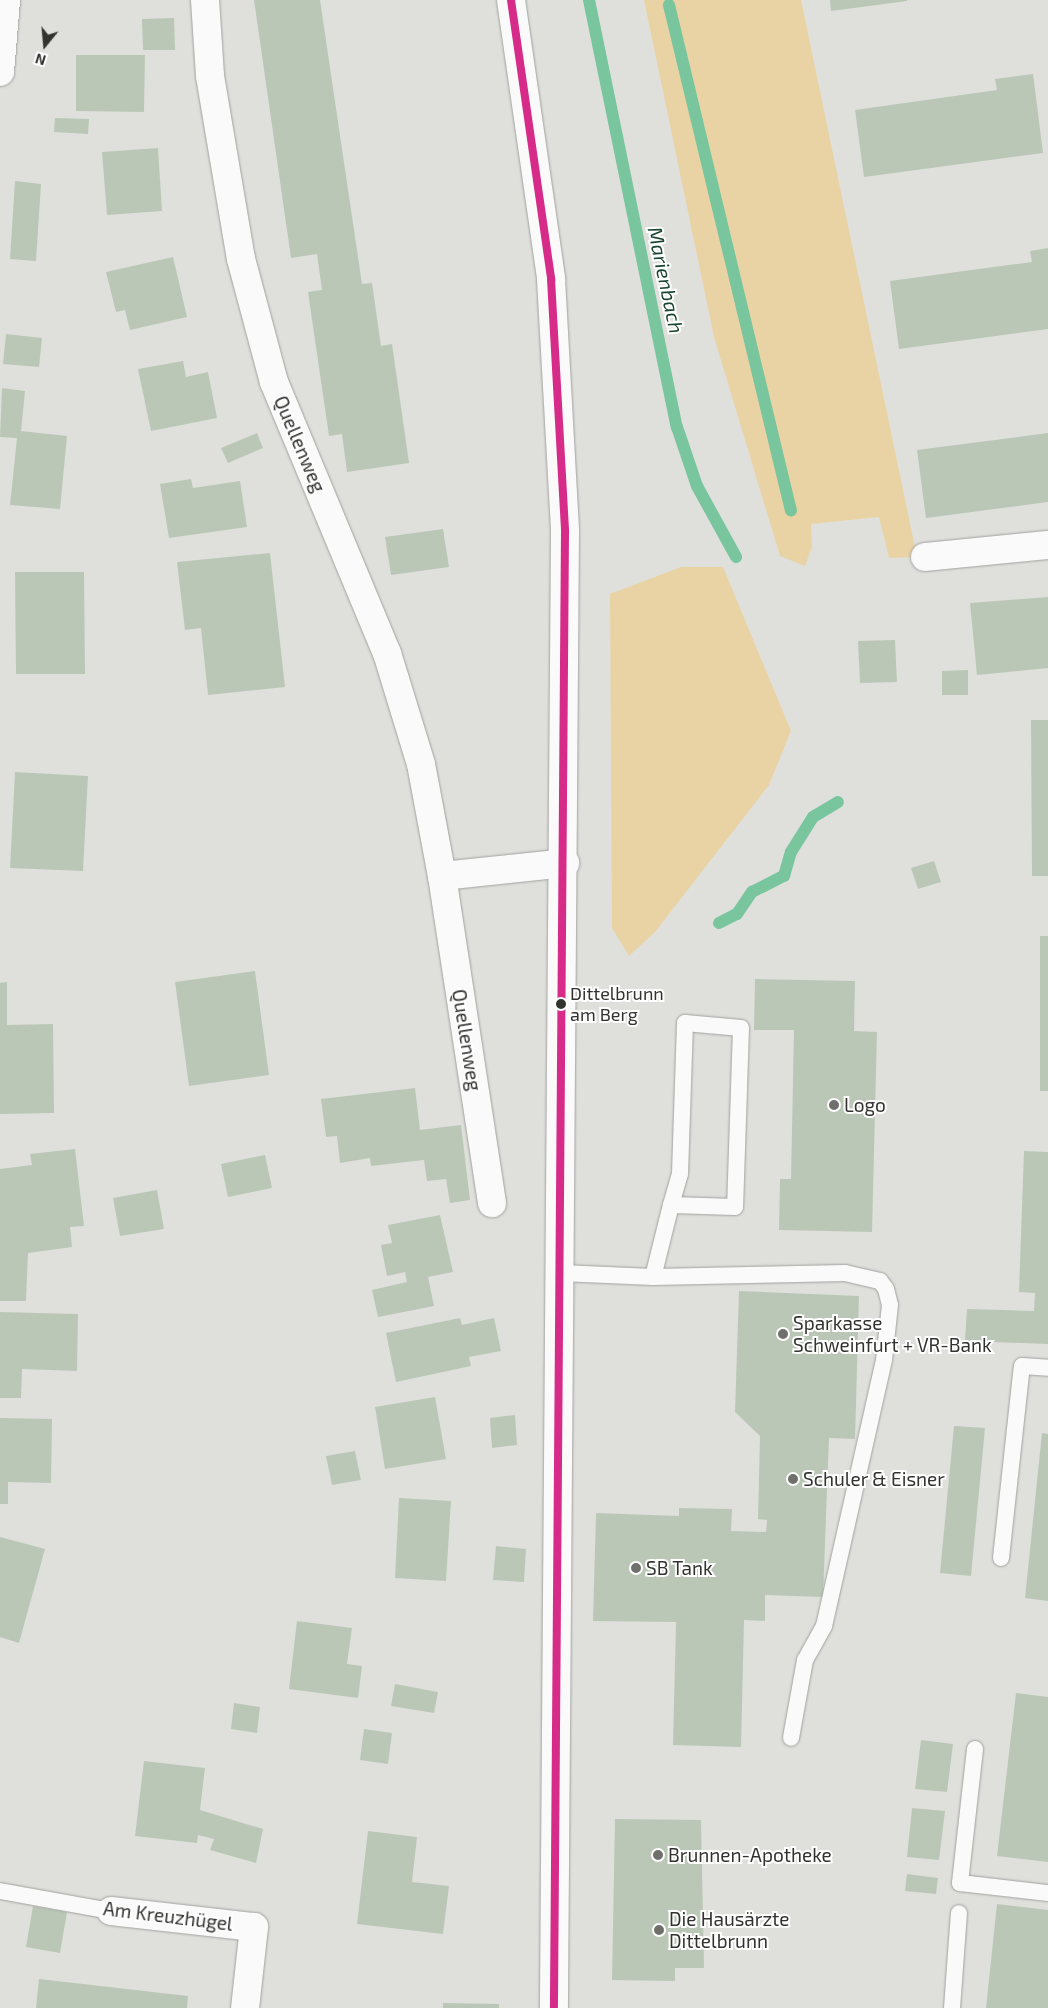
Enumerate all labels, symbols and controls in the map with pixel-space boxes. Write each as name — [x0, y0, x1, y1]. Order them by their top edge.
north arrow — [20, 20, 70, 70]
text: N — [33, 50, 48, 69]
water label: Marienbach — [643, 225, 689, 335]
street label: Quellenweg — [269, 392, 331, 496]
place label: Dittelbrunn am Berg — [570, 983, 664, 1026]
street label: Quellenweg — [448, 988, 486, 1092]
marker: Dittelbrunn am Berg — [556, 999, 566, 1009]
place label: Logo — [844, 1094, 886, 1116]
marker: Logo — [828, 1099, 840, 1111]
place label: Sparkasse Schweinfurt + VR-Bank — [793, 1312, 992, 1356]
marker: Sparkasse Schweinfurt + VR-Bank — [777, 1328, 789, 1340]
place label: Schuler & Eisner — [803, 1468, 945, 1490]
marker: Schuler & Eisner — [787, 1473, 799, 1485]
place label: SB Tank — [646, 1557, 713, 1579]
marker: SB Tank — [630, 1562, 642, 1574]
place label: Brunnen-Apotheke — [668, 1844, 832, 1866]
marker: Brunnen-Apotheke — [652, 1849, 664, 1861]
street label: Am Kreuzhügel — [102, 1897, 234, 1935]
place label: Die Hausärzte Dittelbrunn — [669, 1908, 790, 1952]
marker: Die Hausärzte Dittelbrunn — [653, 1924, 665, 1936]

